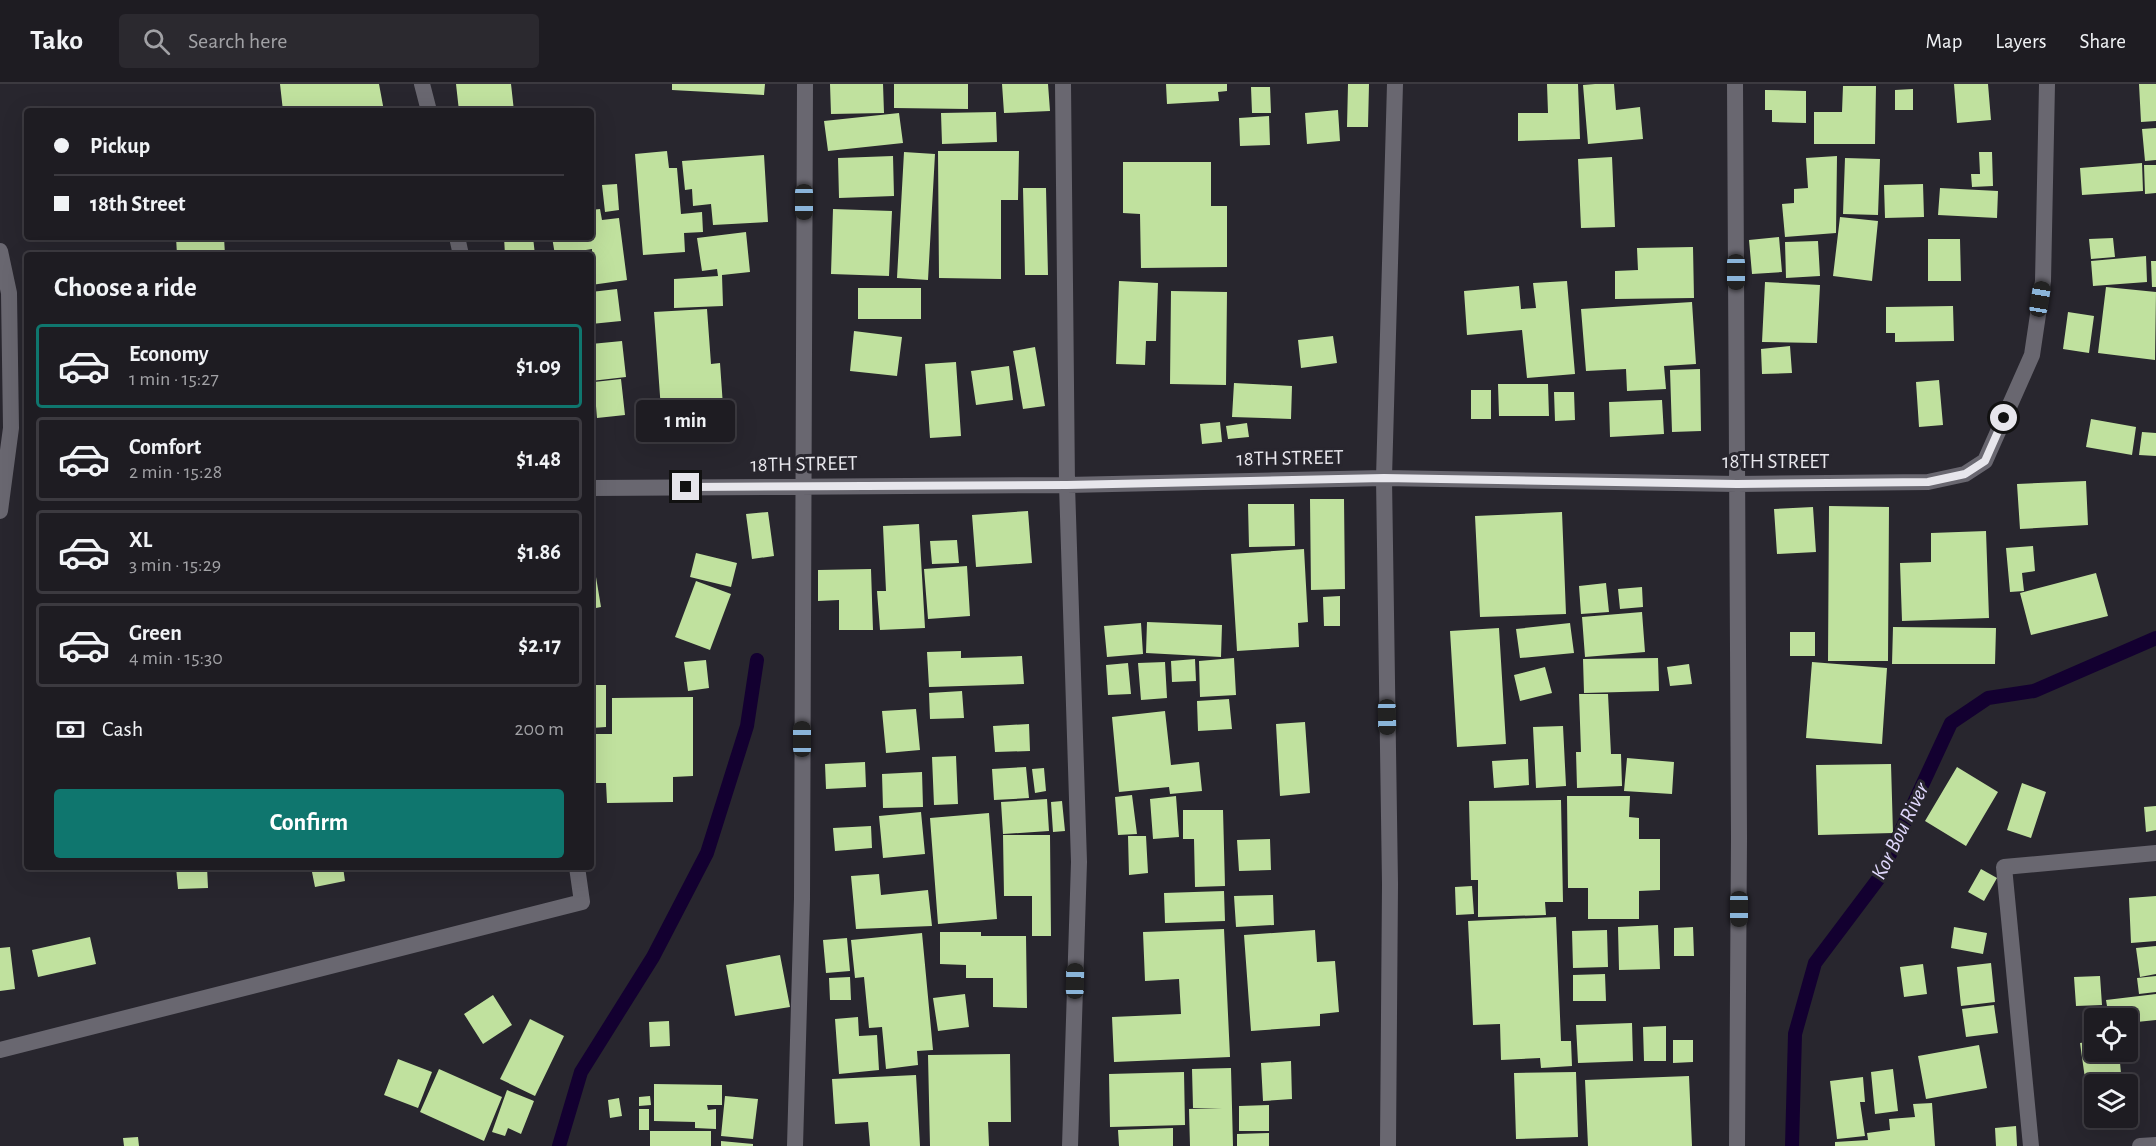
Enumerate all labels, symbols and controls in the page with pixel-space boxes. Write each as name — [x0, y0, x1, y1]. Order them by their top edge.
search box — [119, 14, 539, 68]
icon: search — [140, 25, 173, 58]
text: Tako — [30, 27, 83, 55]
text: Search here — [188, 30, 288, 52]
text: Map — [1926, 31, 1962, 52]
text: Layers — [1995, 31, 2046, 52]
text: Share — [2079, 31, 2126, 52]
text: Pickup — [90, 135, 150, 157]
car — [795, 184, 813, 220]
text: 18th Street — [90, 193, 186, 215]
car — [1727, 254, 1745, 290]
text: Choose a ride — [54, 274, 197, 301]
car — [2028, 280, 2052, 318]
icon: car — [57, 339, 111, 393]
text: Economy — [129, 343, 209, 365]
text: $1.09 — [516, 355, 561, 377]
text: 1 min · 15:27 — [129, 369, 219, 389]
callout: 1 min — [636, 400, 736, 442]
route start — [1990, 404, 2017, 431]
text: 1 min — [664, 411, 707, 431]
icon: car — [57, 432, 111, 486]
text: Comfort — [129, 436, 201, 458]
street label: 18TH STREET — [1236, 447, 1344, 469]
text: $1.48 — [516, 448, 561, 470]
street label: 18TH STREET — [1722, 451, 1830, 472]
street label: 18TH STREET — [750, 453, 858, 475]
text: 2 min · 15:28 — [129, 462, 222, 482]
route end — [672, 473, 699, 500]
icon: car — [57, 525, 111, 579]
text: XL — [129, 529, 152, 551]
text: $1.86 — [517, 541, 561, 563]
text: 3 min · 15:29 — [129, 555, 221, 575]
icon: car — [57, 618, 111, 672]
text: Green — [129, 622, 182, 644]
text: $2.17 — [518, 634, 561, 656]
text: 4 min · 15:30 — [129, 648, 223, 668]
car — [1378, 699, 1396, 735]
icon: cash — [54, 713, 87, 746]
text: Cash — [102, 718, 143, 740]
text: 200 m — [514, 719, 564, 739]
car — [793, 721, 811, 757]
water label: Kor Bou River — [1867, 778, 1933, 883]
button: Confirm — [54, 789, 564, 858]
car — [1730, 891, 1748, 927]
car — [1066, 963, 1084, 999]
map controls — [2084, 1008, 2138, 1128]
button: locate — [2084, 1008, 2138, 1062]
button: layers — [2084, 1074, 2138, 1128]

